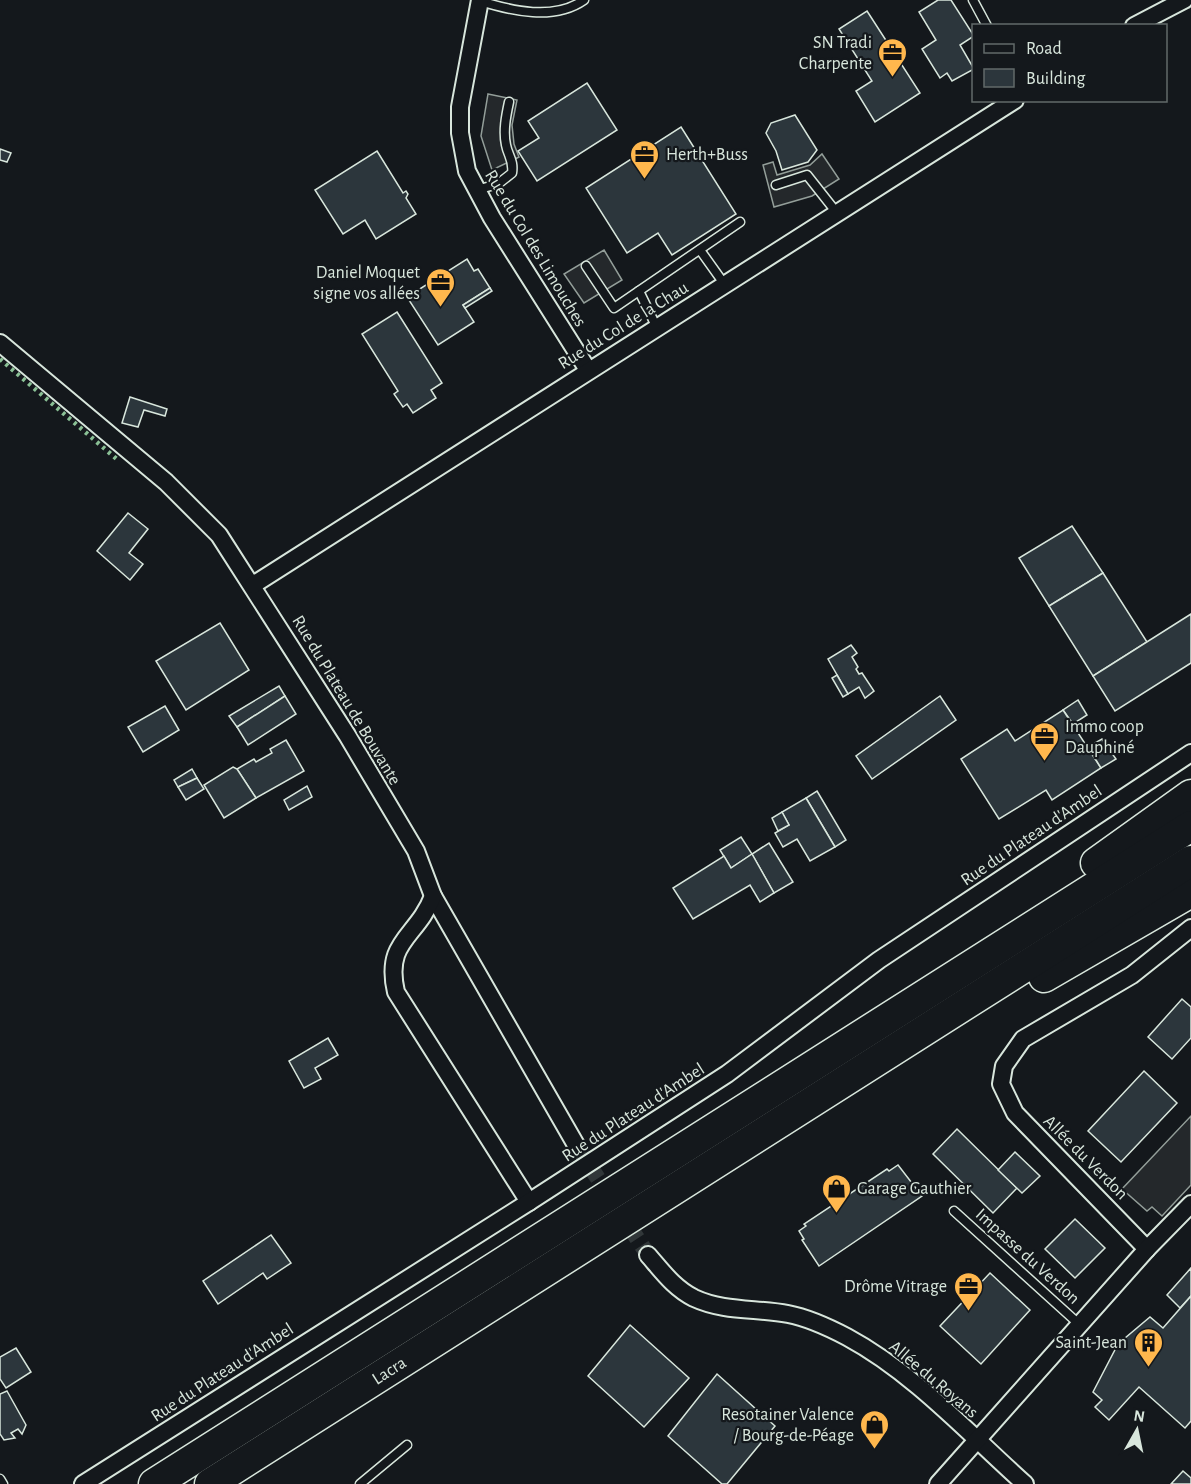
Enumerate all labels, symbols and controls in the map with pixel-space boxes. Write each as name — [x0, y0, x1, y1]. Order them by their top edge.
legend — [972, 24, 1167, 102]
place label: SN Tradi Charpente — [799, 34, 872, 73]
office icon: SN Tradi Charpente — [877, 36, 909, 78]
text: Road — [1026, 40, 1062, 58]
text: Building — [1026, 70, 1086, 88]
office icon: Herth+Buss — [629, 138, 661, 180]
place label: Herth+Buss — [666, 146, 748, 164]
street label: Rue du Col des Limouches — [481, 167, 589, 330]
place label: Daniel Moquet signe vos allées — [313, 264, 420, 303]
office icon: Daniel Moquet signe vos allées — [425, 266, 457, 308]
street label: Rue du Col de la Chau — [555, 279, 692, 373]
street label: Rue du Plateau de Bouvante — [288, 613, 404, 788]
place label: Immo coop Dauphiné — [1065, 718, 1144, 757]
office icon: Immo coop Dauphiné — [1028, 720, 1060, 762]
street label: Rue du Plateau d'Ambel — [958, 782, 1105, 890]
street label: Rue du Plateau d'Ambel — [559, 1060, 708, 1166]
street label: Allée du Verdon — [1040, 1112, 1131, 1203]
shop icon: Garage Gauthier — [820, 1172, 852, 1214]
place label: Garage Gauthier — [857, 1180, 972, 1198]
street label: Impasse du Verdon — [972, 1205, 1083, 1308]
office icon: Drôme Vitrage — [952, 1270, 984, 1312]
place label: Drôme Vitrage — [844, 1278, 947, 1296]
street label: Rue du Plateau d'Ambel — [148, 1320, 297, 1426]
building icon: Saint-Jean — [1132, 1326, 1164, 1368]
place label: Saint-Jean — [1055, 1334, 1127, 1352]
street label: Allée du Royans — [886, 1338, 981, 1422]
street label: Lacra — [369, 1354, 410, 1389]
north arrow — [1107, 1400, 1167, 1460]
place label: Resotainer Valence / Bourg-de-Péage — [721, 1406, 854, 1445]
text: N — [1132, 1407, 1146, 1425]
shop icon: Resotainer Valence / Bourg-de-Péage — [859, 1408, 891, 1450]

